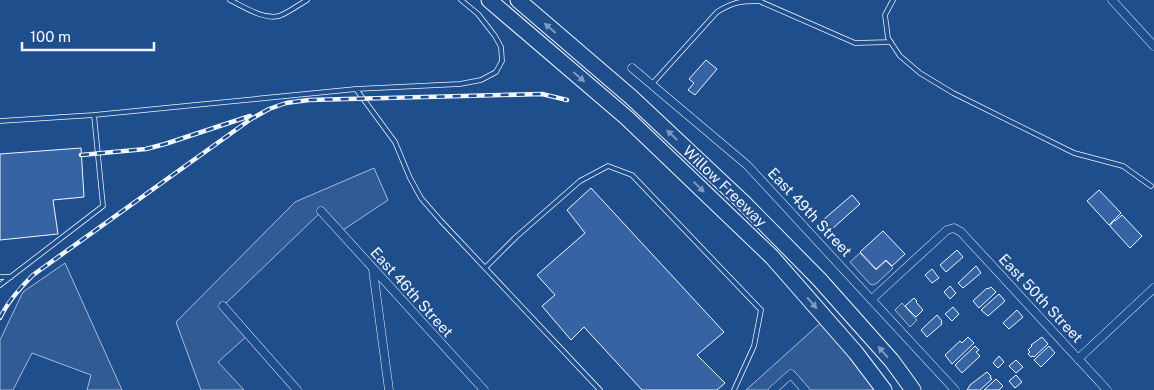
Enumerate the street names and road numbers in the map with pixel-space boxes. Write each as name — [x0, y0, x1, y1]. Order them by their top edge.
street label: Willow Freeway — [680, 142, 770, 230]
street label: East 49th Street — [765, 164, 856, 260]
street label: East 46th Street — [367, 244, 457, 341]
street label: East 50th Street — [996, 250, 1087, 346]

